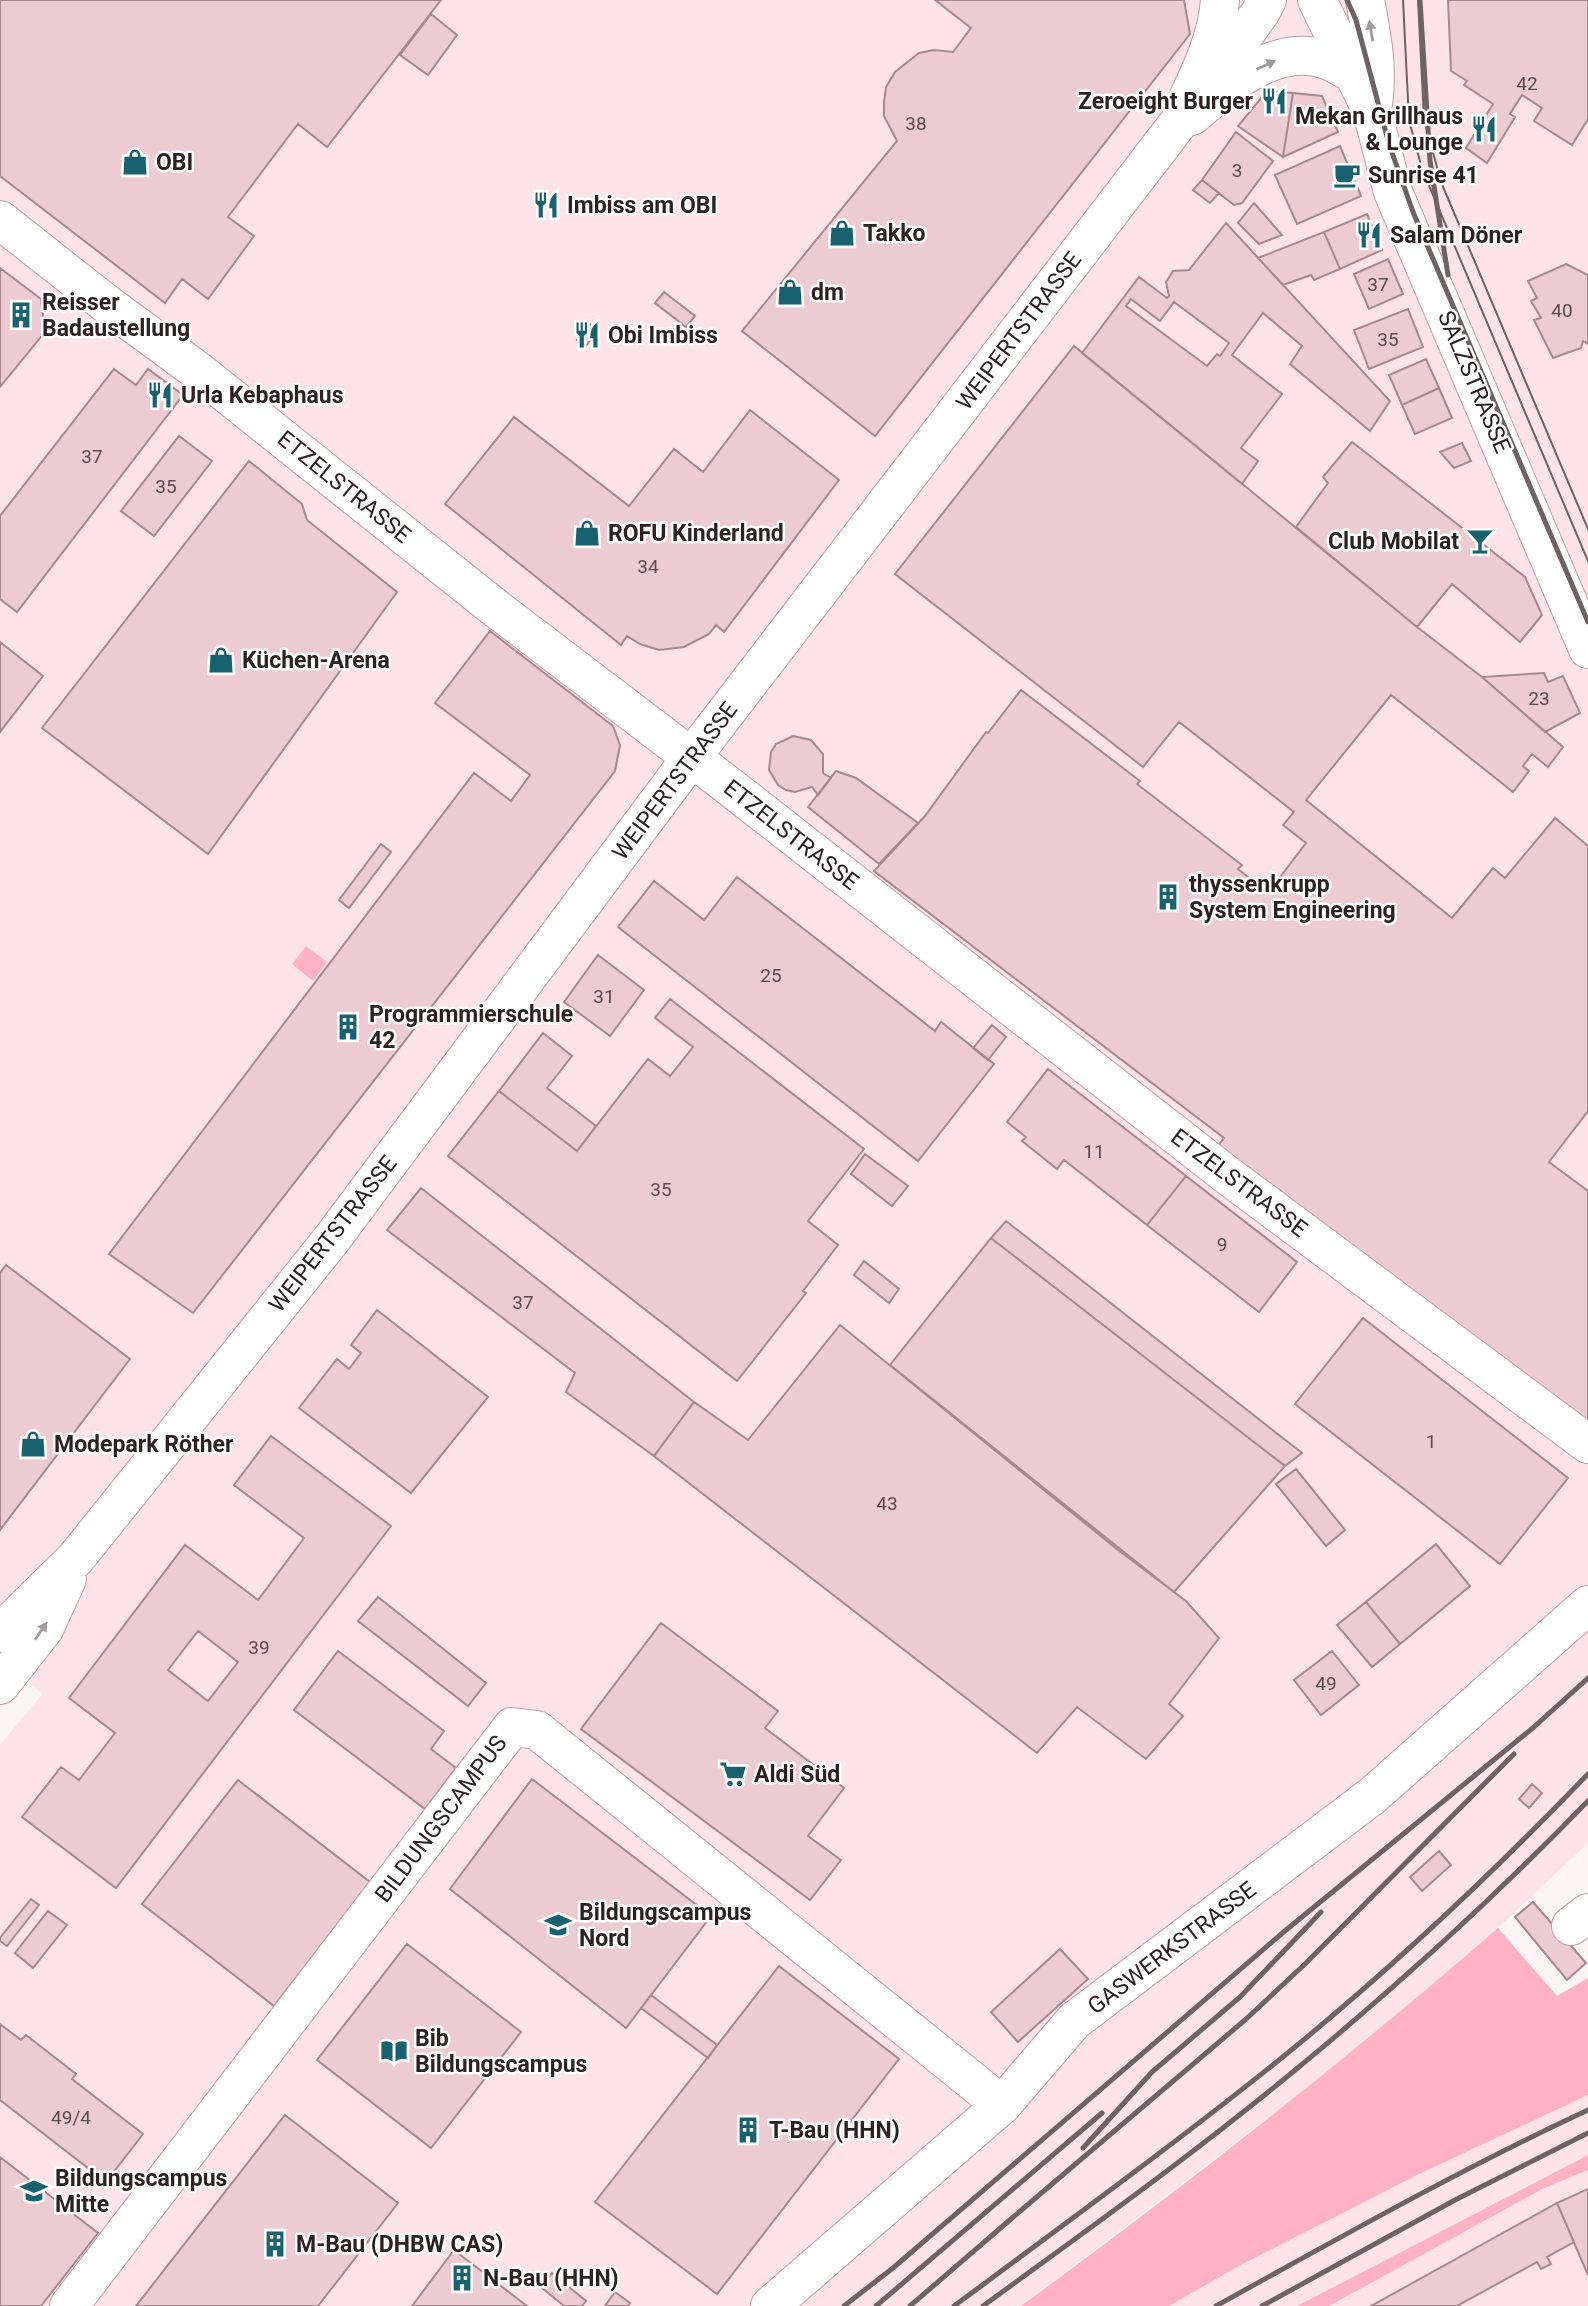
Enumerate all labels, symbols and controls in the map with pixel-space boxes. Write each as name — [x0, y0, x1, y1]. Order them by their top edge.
one-way arrow — [1365, 20, 1376, 42]
one-way arrow — [1256, 59, 1276, 70]
house number: 42 — [1516, 72, 1538, 95]
restaurant icon: Zeroeight Burger — [1259, 86, 1289, 116]
place label: Zeroeight Burger — [1078, 88, 1254, 115]
place label: Mekan Grillhaus & Lounge — [1295, 103, 1463, 156]
house number: 38 — [905, 112, 927, 135]
restaurant icon: Mekan Grillhaus & Lounge — [1469, 114, 1499, 144]
shop icon: OBI — [120, 147, 150, 177]
place label: OBI — [156, 149, 193, 176]
house number: 3 — [1232, 159, 1242, 182]
cafe icon: Sunrise 41 — [1332, 160, 1362, 190]
place label: Sunrise 41 — [1368, 162, 1479, 189]
restaurant icon: Imbiss am OBI — [531, 190, 561, 220]
place label: Imbiss am OBI — [567, 192, 717, 219]
shop icon: Takko — [827, 218, 857, 248]
place label: Takko — [863, 220, 925, 247]
restaurant icon: Salam Döner — [1354, 220, 1384, 250]
place label: Salam Döner — [1390, 222, 1523, 249]
street label: WEIPERTSTRASSE — [951, 247, 1087, 415]
house number: 37 — [1367, 273, 1389, 296]
shop icon: dm — [775, 277, 805, 307]
place label: dm — [811, 279, 844, 306]
place label: Reisser Badaustellung — [42, 289, 190, 342]
house number: 40 — [1551, 299, 1573, 322]
building icon: Reisser Badaustellung — [6, 300, 36, 330]
street label: SALZSTRASSE — [1432, 307, 1516, 457]
restaurant icon: Obi Imbiss — [572, 320, 602, 350]
place label: Obi Imbiss — [608, 322, 718, 349]
house number: 35 — [1377, 328, 1399, 351]
restaurant icon: Urla Kebaphaus — [145, 380, 175, 410]
place label: Urla Kebaphaus — [181, 382, 344, 409]
street label: ETZELSTRASSE — [272, 425, 416, 549]
house number: 37 — [81, 445, 103, 468]
house number: 35 — [155, 475, 177, 498]
shop icon: ROFU Kinderland — [572, 518, 602, 548]
place label: ROFU Kinderland — [608, 520, 784, 547]
bar icon: Club Mobilat — [1465, 526, 1495, 556]
place label: Club Mobilat — [1328, 528, 1459, 555]
house number: 34 — [637, 555, 659, 578]
shop icon: Küchen-Arena — [206, 645, 236, 675]
place label: Küchen-Arena — [242, 647, 390, 674]
house number: 23 — [1528, 687, 1550, 710]
street label: WEIPERTSTRASSE — [607, 697, 743, 865]
street label: ETZELSTRASSE — [718, 774, 864, 896]
place label: thyssenkrupp System Engineering — [1189, 871, 1396, 924]
building icon: thyssenkrupp System Engineering — [1153, 882, 1183, 912]
house number: 25 — [760, 964, 782, 987]
house number: 31 — [593, 985, 615, 1008]
place label: Programmierschule 42 — [369, 1001, 573, 1054]
building icon: Programmierschule 42 — [333, 1012, 363, 1042]
street label: ETZELSTRASSE — [1166, 1123, 1312, 1243]
house number: 11 — [1083, 1140, 1105, 1163]
street label: WEIPERTSTRASSE — [264, 1150, 402, 1318]
house number: 35 — [650, 1178, 672, 1201]
house number: 9 — [1217, 1233, 1227, 1256]
house number: 37 — [512, 1291, 534, 1314]
shop icon: Modepark Röther — [18, 1429, 48, 1459]
house number: 1 — [1426, 1430, 1436, 1453]
place label: Modepark Röther — [54, 1431, 234, 1458]
house number: 43 — [876, 1492, 898, 1515]
one-way arrow — [34, 1622, 48, 1640]
house number: 39 — [248, 1636, 270, 1659]
house number: 49 — [1315, 1672, 1337, 1695]
street label: BILDUNGSCAMPUS — [369, 1730, 513, 1908]
supermarket icon: Aldi Süd — [718, 1759, 748, 1789]
place label: Aldi Süd — [754, 1761, 840, 1788]
street label: GASWERKSTRASSE — [1083, 1876, 1261, 2020]
place label: Bildungscampus Nord — [579, 1899, 751, 1952]
school or university icon: Bildungscampus Nord — [543, 1910, 573, 1940]
place label: Bib Bildungscampus — [415, 2025, 587, 2078]
library icon: Bib Bildungscampus — [379, 2036, 409, 2066]
house number: 49/4 — [51, 2106, 91, 2129]
building icon: T-Bau (HHN) — [733, 2115, 763, 2145]
place label: T-Bau (HHN) — [769, 2117, 900, 2144]
place label: Bildungscampus Mitte — [55, 2165, 227, 2218]
school or university icon: Bildungscampus Mitte — [19, 2176, 49, 2206]
building icon: M-Bau (DHBW CAS) — [260, 2229, 290, 2259]
place label: M-Bau (DHBW CAS) — [296, 2231, 503, 2258]
building icon: N-Bau (HHN) — [447, 2263, 477, 2293]
place label: N-Bau (HHN) — [483, 2265, 619, 2292]

